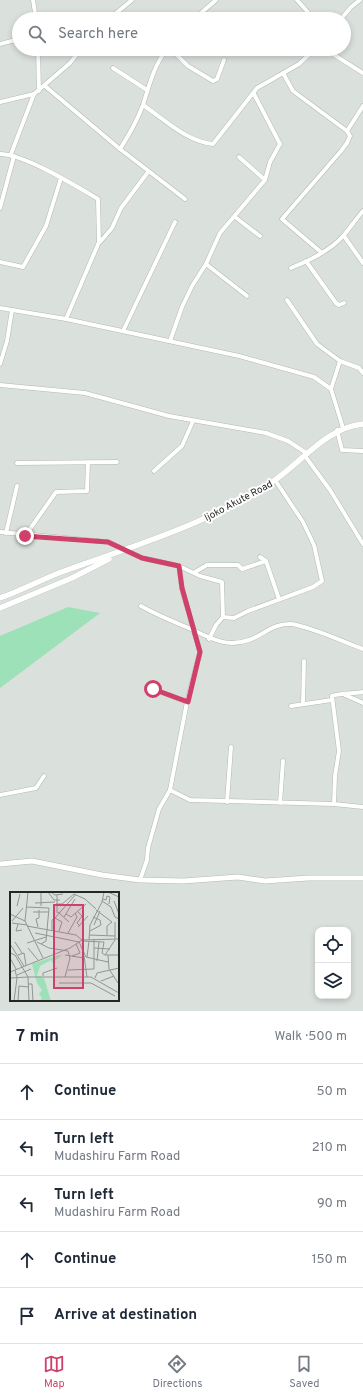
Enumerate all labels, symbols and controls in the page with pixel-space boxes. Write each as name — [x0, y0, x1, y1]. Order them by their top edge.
search box — [12, 12, 351, 56]
icon: search — [26, 23, 48, 45]
text: Search here — [58, 25, 138, 44]
street label: Ijoko Akute Road — [202, 478, 275, 525]
route end — [16, 527, 34, 545]
route start — [144, 680, 162, 698]
inset map — [10, 892, 119, 1001]
map controls — [315, 927, 351, 999]
button: locate — [315, 927, 351, 963]
button: layers — [315, 963, 351, 999]
text: 7 min — [16, 1026, 59, 1048]
text: Walk · 500 m — [274, 1029, 347, 1045]
icon: ahead — [16, 1081, 38, 1103]
text: Continue — [54, 1082, 116, 1101]
text: 50 m — [317, 1084, 347, 1100]
text: Turn left — [54, 1130, 114, 1149]
icon: left — [16, 1137, 38, 1159]
text: 210 m — [312, 1140, 347, 1156]
text: Mudashiru Farm Road — [54, 1149, 180, 1165]
text: Turn left — [54, 1186, 114, 1205]
icon: left — [16, 1193, 38, 1215]
text: 90 m — [317, 1196, 347, 1212]
text: Mudashiru Farm Road — [54, 1205, 180, 1221]
icon: ahead — [16, 1249, 38, 1271]
text: Continue — [54, 1250, 116, 1269]
text: 150 m — [312, 1252, 347, 1268]
icon: arrive — [16, 1305, 38, 1327]
text: Arrive at destination — [54, 1306, 197, 1325]
tab: Map — [43, 1353, 65, 1391]
tab: Directions — [152, 1353, 202, 1391]
tab: Saved — [289, 1353, 320, 1391]

